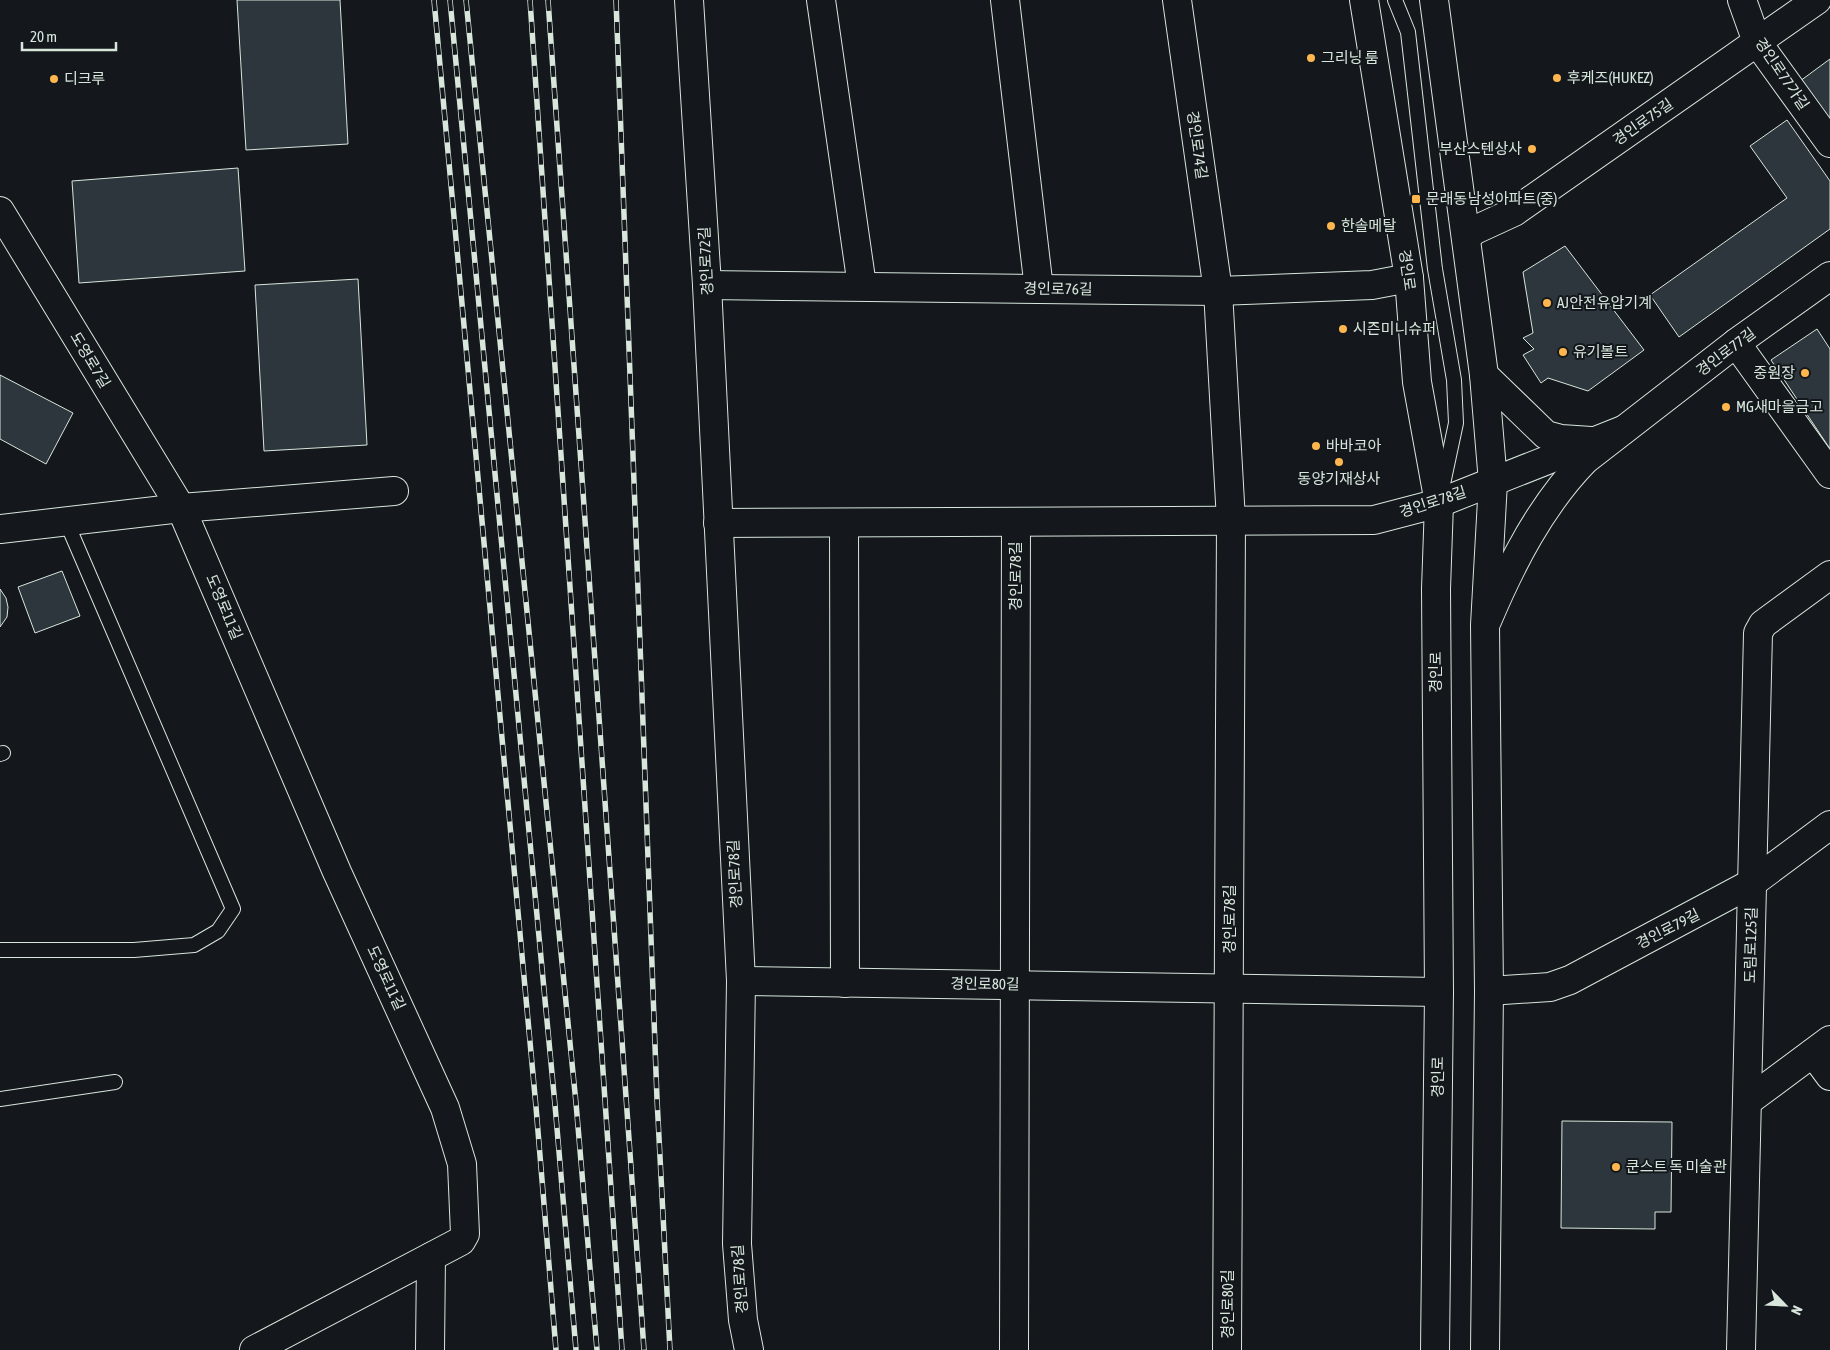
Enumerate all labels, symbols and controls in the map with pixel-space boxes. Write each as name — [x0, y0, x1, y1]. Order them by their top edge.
scale bar — [22, 20, 116, 52]
text: 20 m — [30, 28, 57, 45]
street label: 경인로77가길 — [1752, 35, 1813, 113]
place label: 그리닝 룸 — [1321, 49, 1378, 66]
marker: 그리닝 룸 — [1305, 52, 1317, 64]
place label: 후케즈(HUKEZ) — [1567, 69, 1654, 86]
place label: 디크루 — [64, 70, 105, 87]
marker: 후케즈(HUKEZ) — [1551, 72, 1563, 84]
marker: 디크루 — [48, 73, 60, 85]
street label: 경인로75길 — [1609, 95, 1676, 148]
street label: 경인로74길 — [1184, 109, 1211, 180]
place label: 부산스텐상사 — [1439, 140, 1522, 157]
marker: 부산스텐상사 — [1526, 143, 1538, 155]
place label: 문래동남성아파트(중) — [1426, 190, 1557, 207]
marker: 문래동남성아파트(중) — [1410, 193, 1422, 205]
place label: 한솔메탈 — [1341, 217, 1396, 234]
marker: 한솔메탈 — [1325, 220, 1337, 232]
street label: 경인로72길 — [695, 226, 716, 296]
street label: 경인로 — [1396, 248, 1419, 292]
street label: 경인로76길 — [1023, 279, 1093, 298]
place label: AJ안전유압기계 — [1557, 294, 1652, 311]
marker: AJ안전유압기계 — [1541, 297, 1553, 309]
place label: 시즌미니슈퍼 — [1353, 320, 1436, 337]
marker: 시즌미니슈퍼 — [1337, 323, 1349, 335]
street label: 경인로77길 — [1693, 324, 1758, 379]
street label: 도영로7길 — [67, 329, 114, 391]
place label: 유기볼트 — [1573, 343, 1628, 360]
marker: 유기볼트 — [1557, 346, 1569, 358]
place label: 중원장 — [1754, 364, 1795, 381]
marker: 중원장 — [1799, 367, 1811, 379]
place label: MG새마을금고 — [1736, 398, 1823, 415]
marker: MG새마을금고 — [1720, 401, 1732, 413]
place label: 바바코아 — [1326, 437, 1381, 454]
marker: 바바코아 — [1310, 440, 1322, 452]
marker: 동양기재상사 — [1333, 456, 1345, 468]
place label: 동양기재상사 — [1298, 470, 1381, 487]
street label: 경인로78길 — [1397, 483, 1468, 520]
street label: 경인로78길 — [1007, 541, 1024, 611]
street label: 도영로11길 — [203, 572, 246, 642]
street label: 경인로 — [1427, 651, 1444, 693]
street label: 경인로78길 — [724, 839, 745, 909]
street label: 경인로78길 — [1221, 884, 1238, 954]
street label: 경인로79길 — [1633, 905, 1703, 952]
street label: 도림로125길 — [1741, 907, 1760, 983]
street label: 도영로11길 — [364, 943, 409, 1013]
street label: 경인로80길 — [950, 974, 1020, 993]
street label: 경인로 — [1429, 1056, 1446, 1098]
place label: 쿤스트 독 미술관 — [1626, 1158, 1727, 1175]
marker: 쿤스트 독 미술관 — [1610, 1161, 1622, 1173]
street label: 경인로78길 — [729, 1244, 750, 1314]
street label: 경인로80길 — [1219, 1269, 1236, 1339]
north arrow — [1760, 1280, 1810, 1330]
text: N — [1788, 1303, 1806, 1317]

